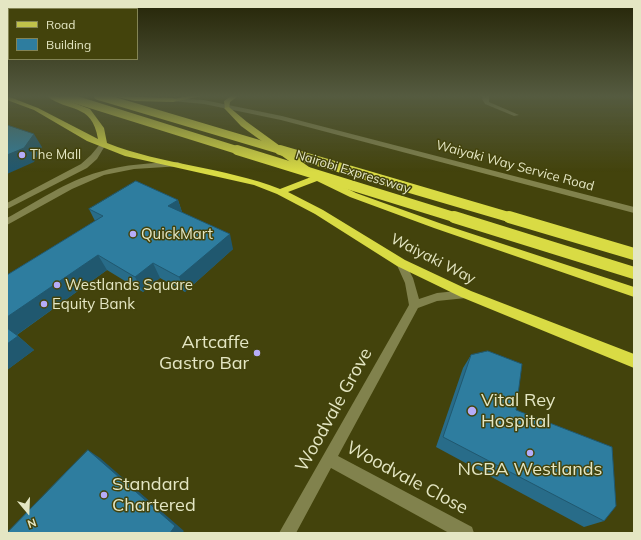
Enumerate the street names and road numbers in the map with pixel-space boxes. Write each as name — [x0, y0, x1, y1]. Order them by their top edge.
street label: Waiyaki Way Service Road — [434, 137, 596, 195]
street label: Nairobi Expressway — [294, 147, 412, 197]
street label: Waiyaki Way — [387, 230, 479, 288]
street label: Woodvale Grove — [291, 344, 377, 476]
street label: Woodvale Close — [342, 437, 472, 519]

